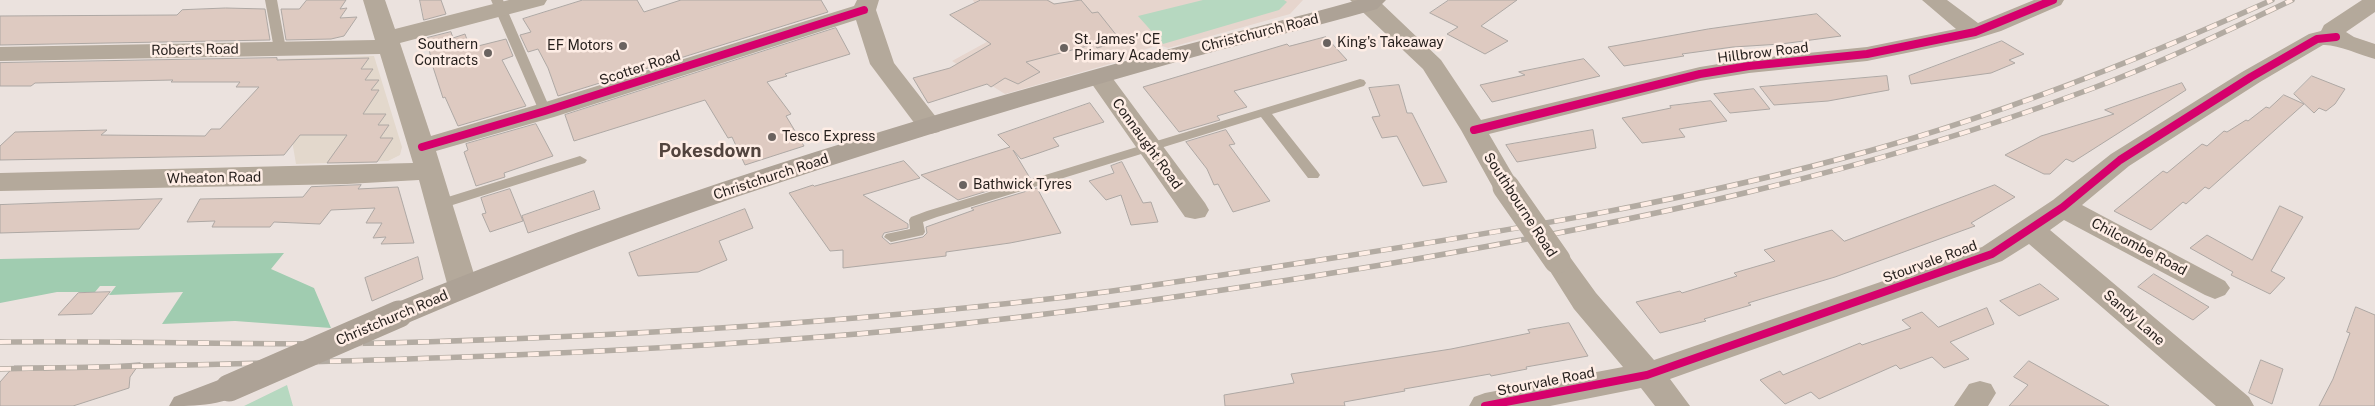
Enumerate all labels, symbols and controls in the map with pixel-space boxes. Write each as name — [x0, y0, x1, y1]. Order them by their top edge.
street label: Christchurch Road — [1200, 10, 1320, 56]
place label: St. James' CE Primary Academy — [1074, 32, 1189, 64]
place label: King's Takeaway — [1337, 35, 1444, 51]
place label: Southern Contracts — [414, 37, 478, 70]
marker: King's Takeaway — [1321, 37, 1333, 49]
place label: EF Motors — [547, 38, 613, 54]
street label: Hillbrow Road — [1717, 39, 1809, 67]
marker: EF Motors — [617, 40, 629, 52]
street label: Roberts Road — [151, 41, 239, 59]
marker: St. James' CE Primary Academy — [1058, 42, 1070, 54]
marker: Southern Contracts — [482, 47, 494, 59]
street label: Scotter Road — [597, 47, 683, 89]
street label: Connaught Road — [1108, 95, 1186, 193]
place label: Tesco Express — [782, 129, 875, 145]
marker: Tesco Express — [766, 131, 778, 143]
district label: Pokesdown — [659, 140, 761, 162]
street label: Christchurch Road — [711, 150, 831, 204]
street label: Southbourne Road — [1480, 150, 1560, 260]
street label: Wheaton Road — [167, 169, 261, 187]
place label: Bathwick Tyres — [973, 177, 1072, 193]
marker: Bathwick Tyres — [957, 179, 969, 191]
street label: Chilcombe Road — [2088, 215, 2190, 279]
street label: Stourvale Road — [1881, 237, 1979, 287]
street label: Christchurch Road — [333, 287, 451, 349]
street label: Sandy Lane — [2100, 287, 2168, 349]
street label: Stourvale Road — [1496, 364, 1596, 400]

